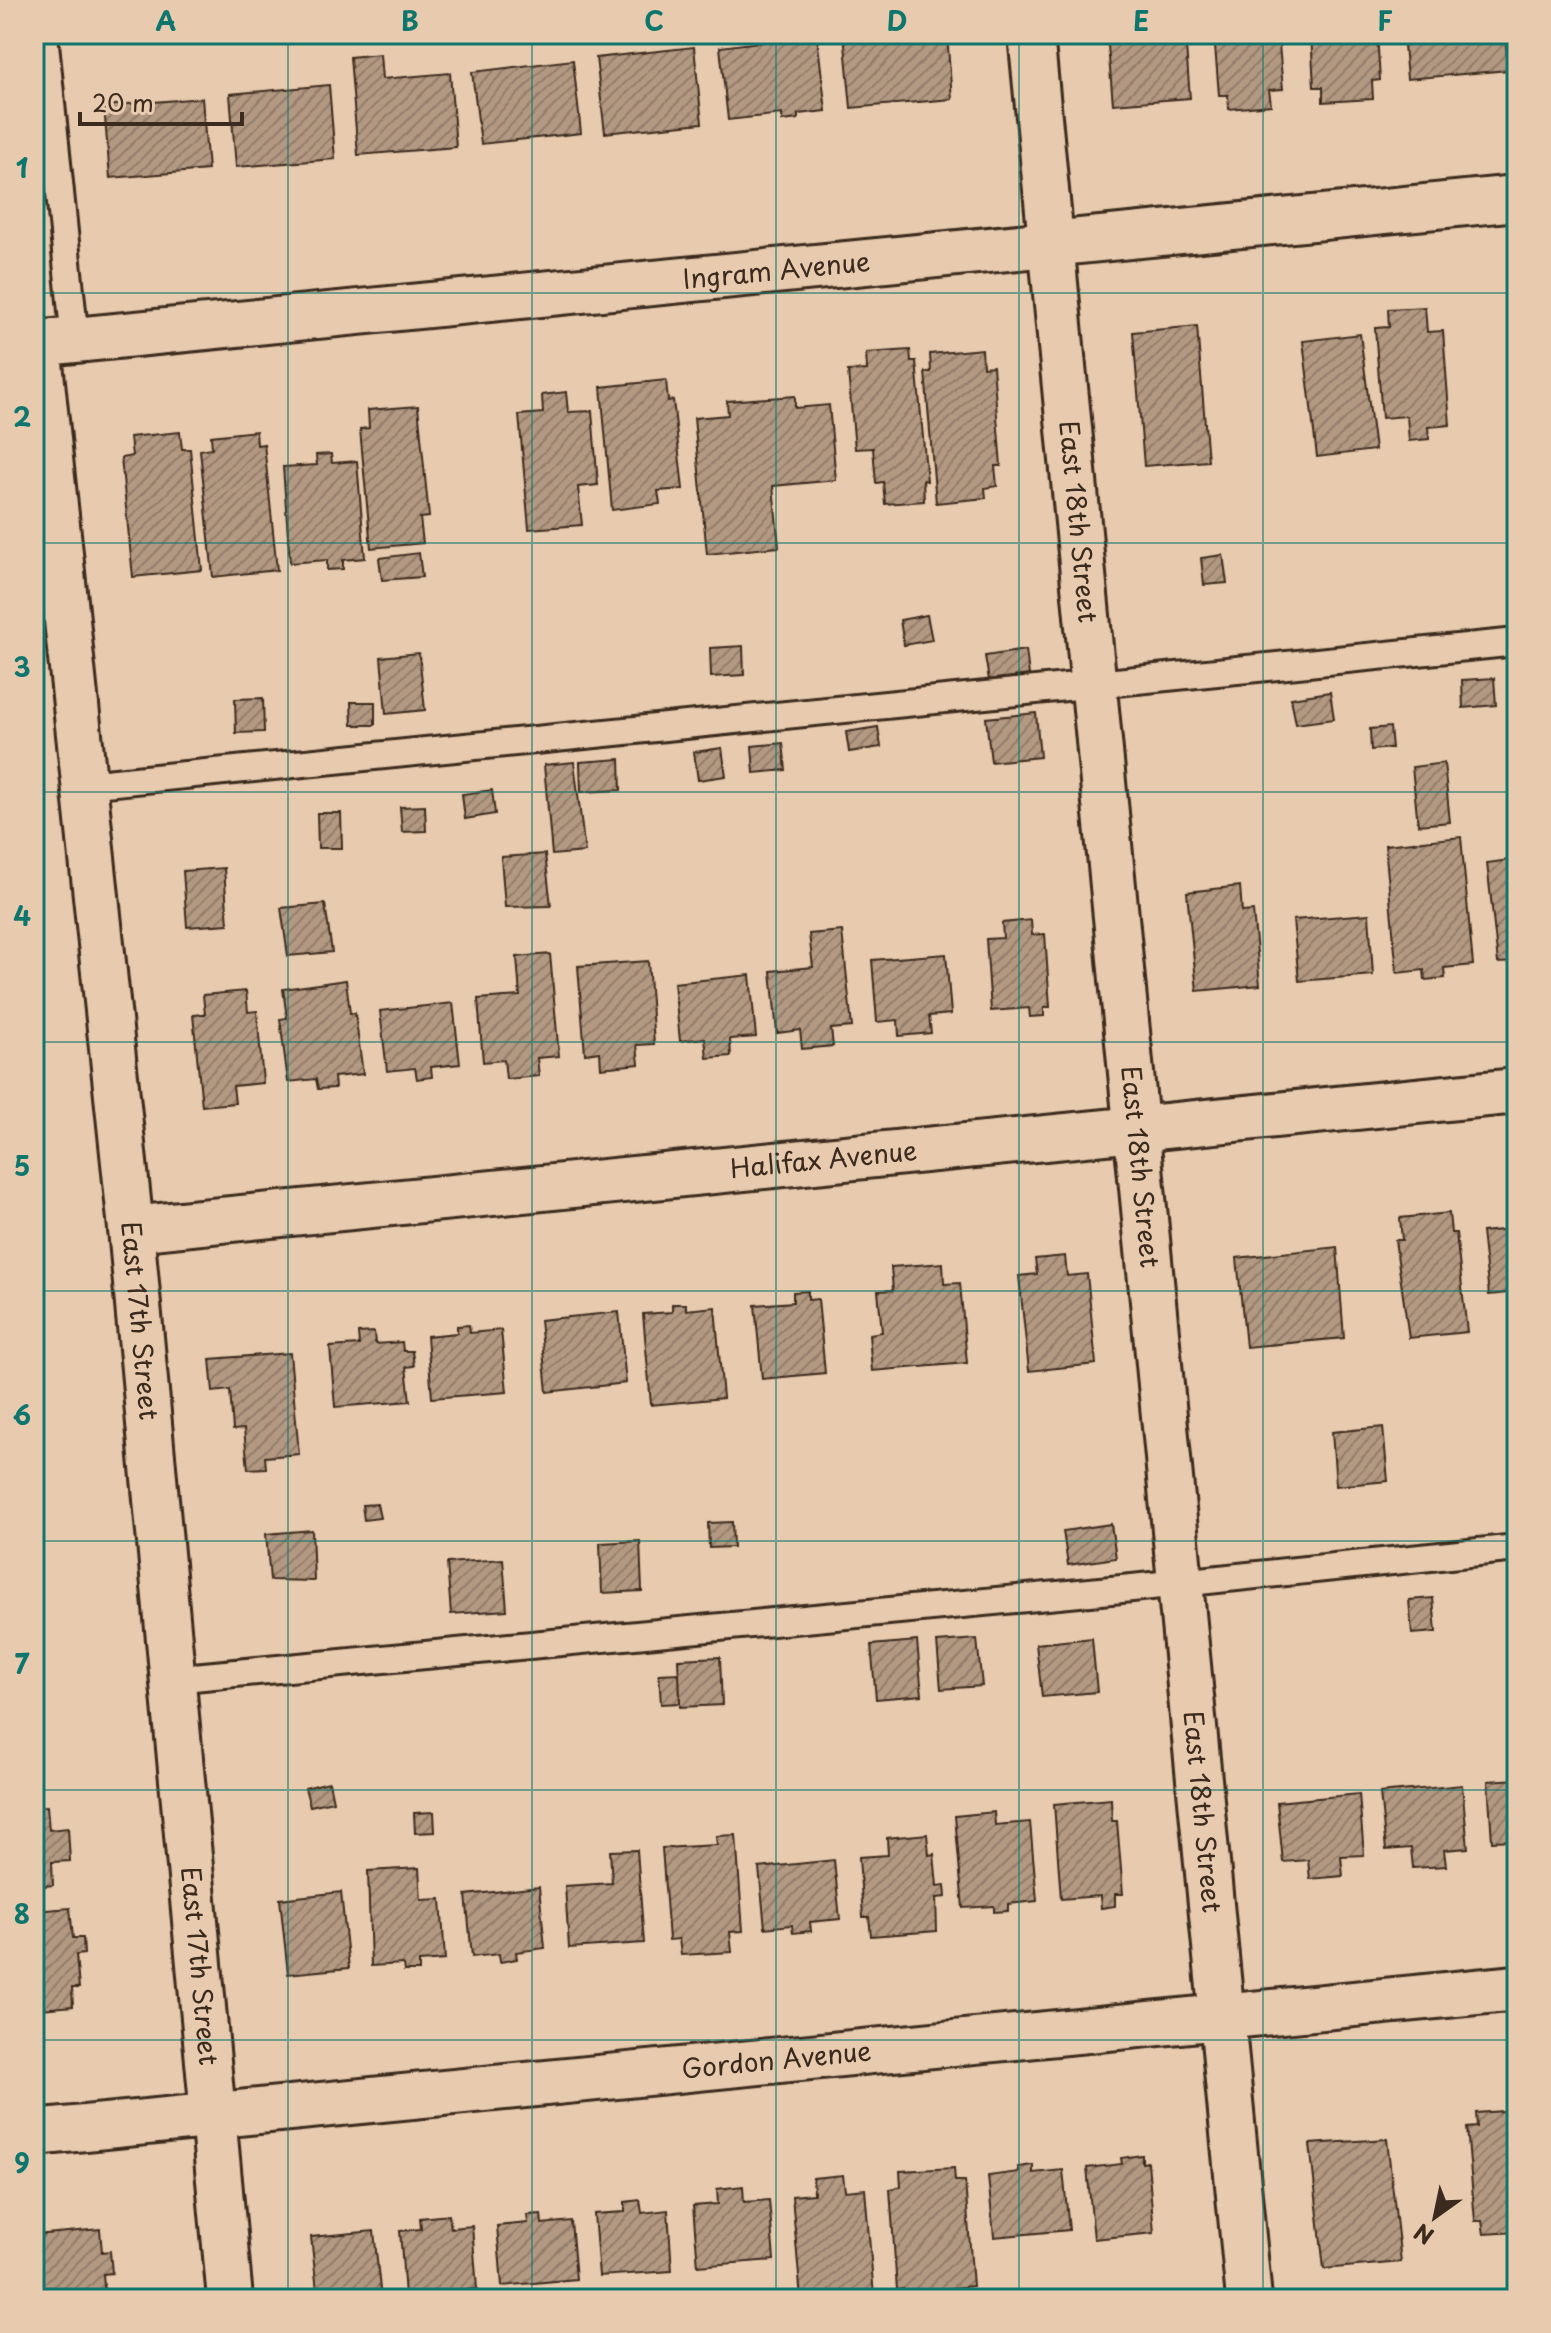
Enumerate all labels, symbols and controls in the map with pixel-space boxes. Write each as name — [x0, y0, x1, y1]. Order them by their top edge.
text: A — [156, 1, 176, 40]
text: B — [401, 1, 419, 40]
text: C — [644, 1, 664, 40]
text: D — [887, 1, 907, 40]
text: E — [1133, 1, 1149, 40]
text: F — [1377, 1, 1393, 40]
scale bar — [80, 76, 242, 126]
text: 20 m — [92, 84, 154, 120]
text: 1 — [16, 148, 28, 187]
street label: Ingram Avenue — [681, 241, 872, 298]
text: 2 — [13, 397, 31, 436]
street label: East 18th Street — [1050, 419, 1109, 624]
text: 3 — [13, 647, 31, 686]
text: 4 — [13, 896, 31, 935]
street label: East 18th Street — [1112, 1064, 1171, 1269]
street label: Halifax Avenue — [728, 1130, 919, 1187]
text: 5 — [14, 1146, 30, 1185]
street label: East 17th Street — [112, 1220, 170, 1422]
text: 6 — [13, 1395, 31, 1434]
text: 7 — [15, 1644, 30, 1683]
street label: East 18th Street — [1174, 1709, 1233, 1915]
street label: East 17th Street — [172, 1865, 229, 2067]
text: 8 — [14, 1894, 30, 1933]
street label: Gordon Avenue — [680, 2030, 873, 2088]
text: 9 — [14, 2143, 30, 2182]
north arrow — [1395, 2177, 1475, 2257]
text: N — [1407, 2216, 1440, 2254]

